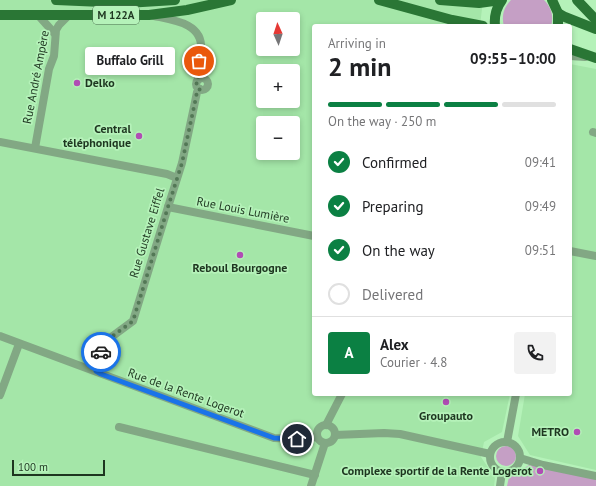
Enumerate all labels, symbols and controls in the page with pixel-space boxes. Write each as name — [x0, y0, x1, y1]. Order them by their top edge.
road number: M 122A — [93, 6, 139, 24]
north arrow — [256, 12, 300, 56]
map controls — [256, 12, 300, 160]
street label: Rue André Ampère — [19, 29, 52, 125]
text: Arriving in — [328, 35, 386, 52]
pin — [182, 44, 216, 78]
callout: Buffalo Grill — [85, 47, 175, 75]
text: 09:55–10:00 — [470, 49, 556, 68]
icon: bag — [188, 50, 210, 72]
text: 2 min — [328, 50, 391, 83]
text: Buffalo Grill — [96, 52, 164, 69]
button: + — [256, 64, 300, 108]
place label: Delko — [85, 75, 115, 90]
marker: Delko — [72, 78, 82, 88]
text: On the way · 250 m — [328, 113, 436, 130]
button: − — [256, 116, 300, 160]
place label: Central téléphonique — [63, 121, 131, 150]
marker: Central téléphonique — [134, 131, 144, 141]
icon: check — [328, 151, 350, 173]
text: Confirmed — [362, 153, 427, 172]
text: 09:41 — [525, 154, 556, 171]
street label: Rue Gustave Eiffel — [126, 186, 167, 280]
street label: Rue Louis Lumière — [195, 193, 291, 226]
icon: check — [328, 195, 350, 217]
text: Preparing — [362, 197, 424, 216]
text: 09:49 — [525, 198, 556, 215]
icon: check — [328, 239, 350, 261]
text: On the way — [362, 241, 435, 260]
text: 09:51 — [525, 242, 556, 259]
marker: Reboul Bourgogne — [235, 250, 245, 260]
place label: Reboul Bourgogne — [193, 260, 287, 275]
text: Delivered — [362, 285, 423, 304]
courier — [81, 332, 121, 372]
button: phone — [514, 332, 556, 374]
text: Alex — [380, 335, 409, 354]
icon: car — [90, 341, 112, 363]
text: A — [344, 343, 354, 362]
text: Courier · 4.8 — [380, 354, 447, 371]
street label: Rue de la Rente Logerot — [126, 364, 246, 421]
marker: Groupauto — [441, 397, 451, 407]
place label: Groupauto — [419, 408, 473, 423]
pin — [280, 422, 314, 456]
place label: METRO — [531, 424, 569, 439]
marker: METRO — [572, 427, 582, 437]
icon: home — [286, 428, 308, 450]
scale bar — [12, 458, 105, 477]
text: 100 m — [18, 460, 48, 474]
place label: Complexe sportif de la Rente Logerot — [342, 463, 533, 478]
marker: Complexe sportif de la Rente Logerot — [535, 466, 545, 476]

